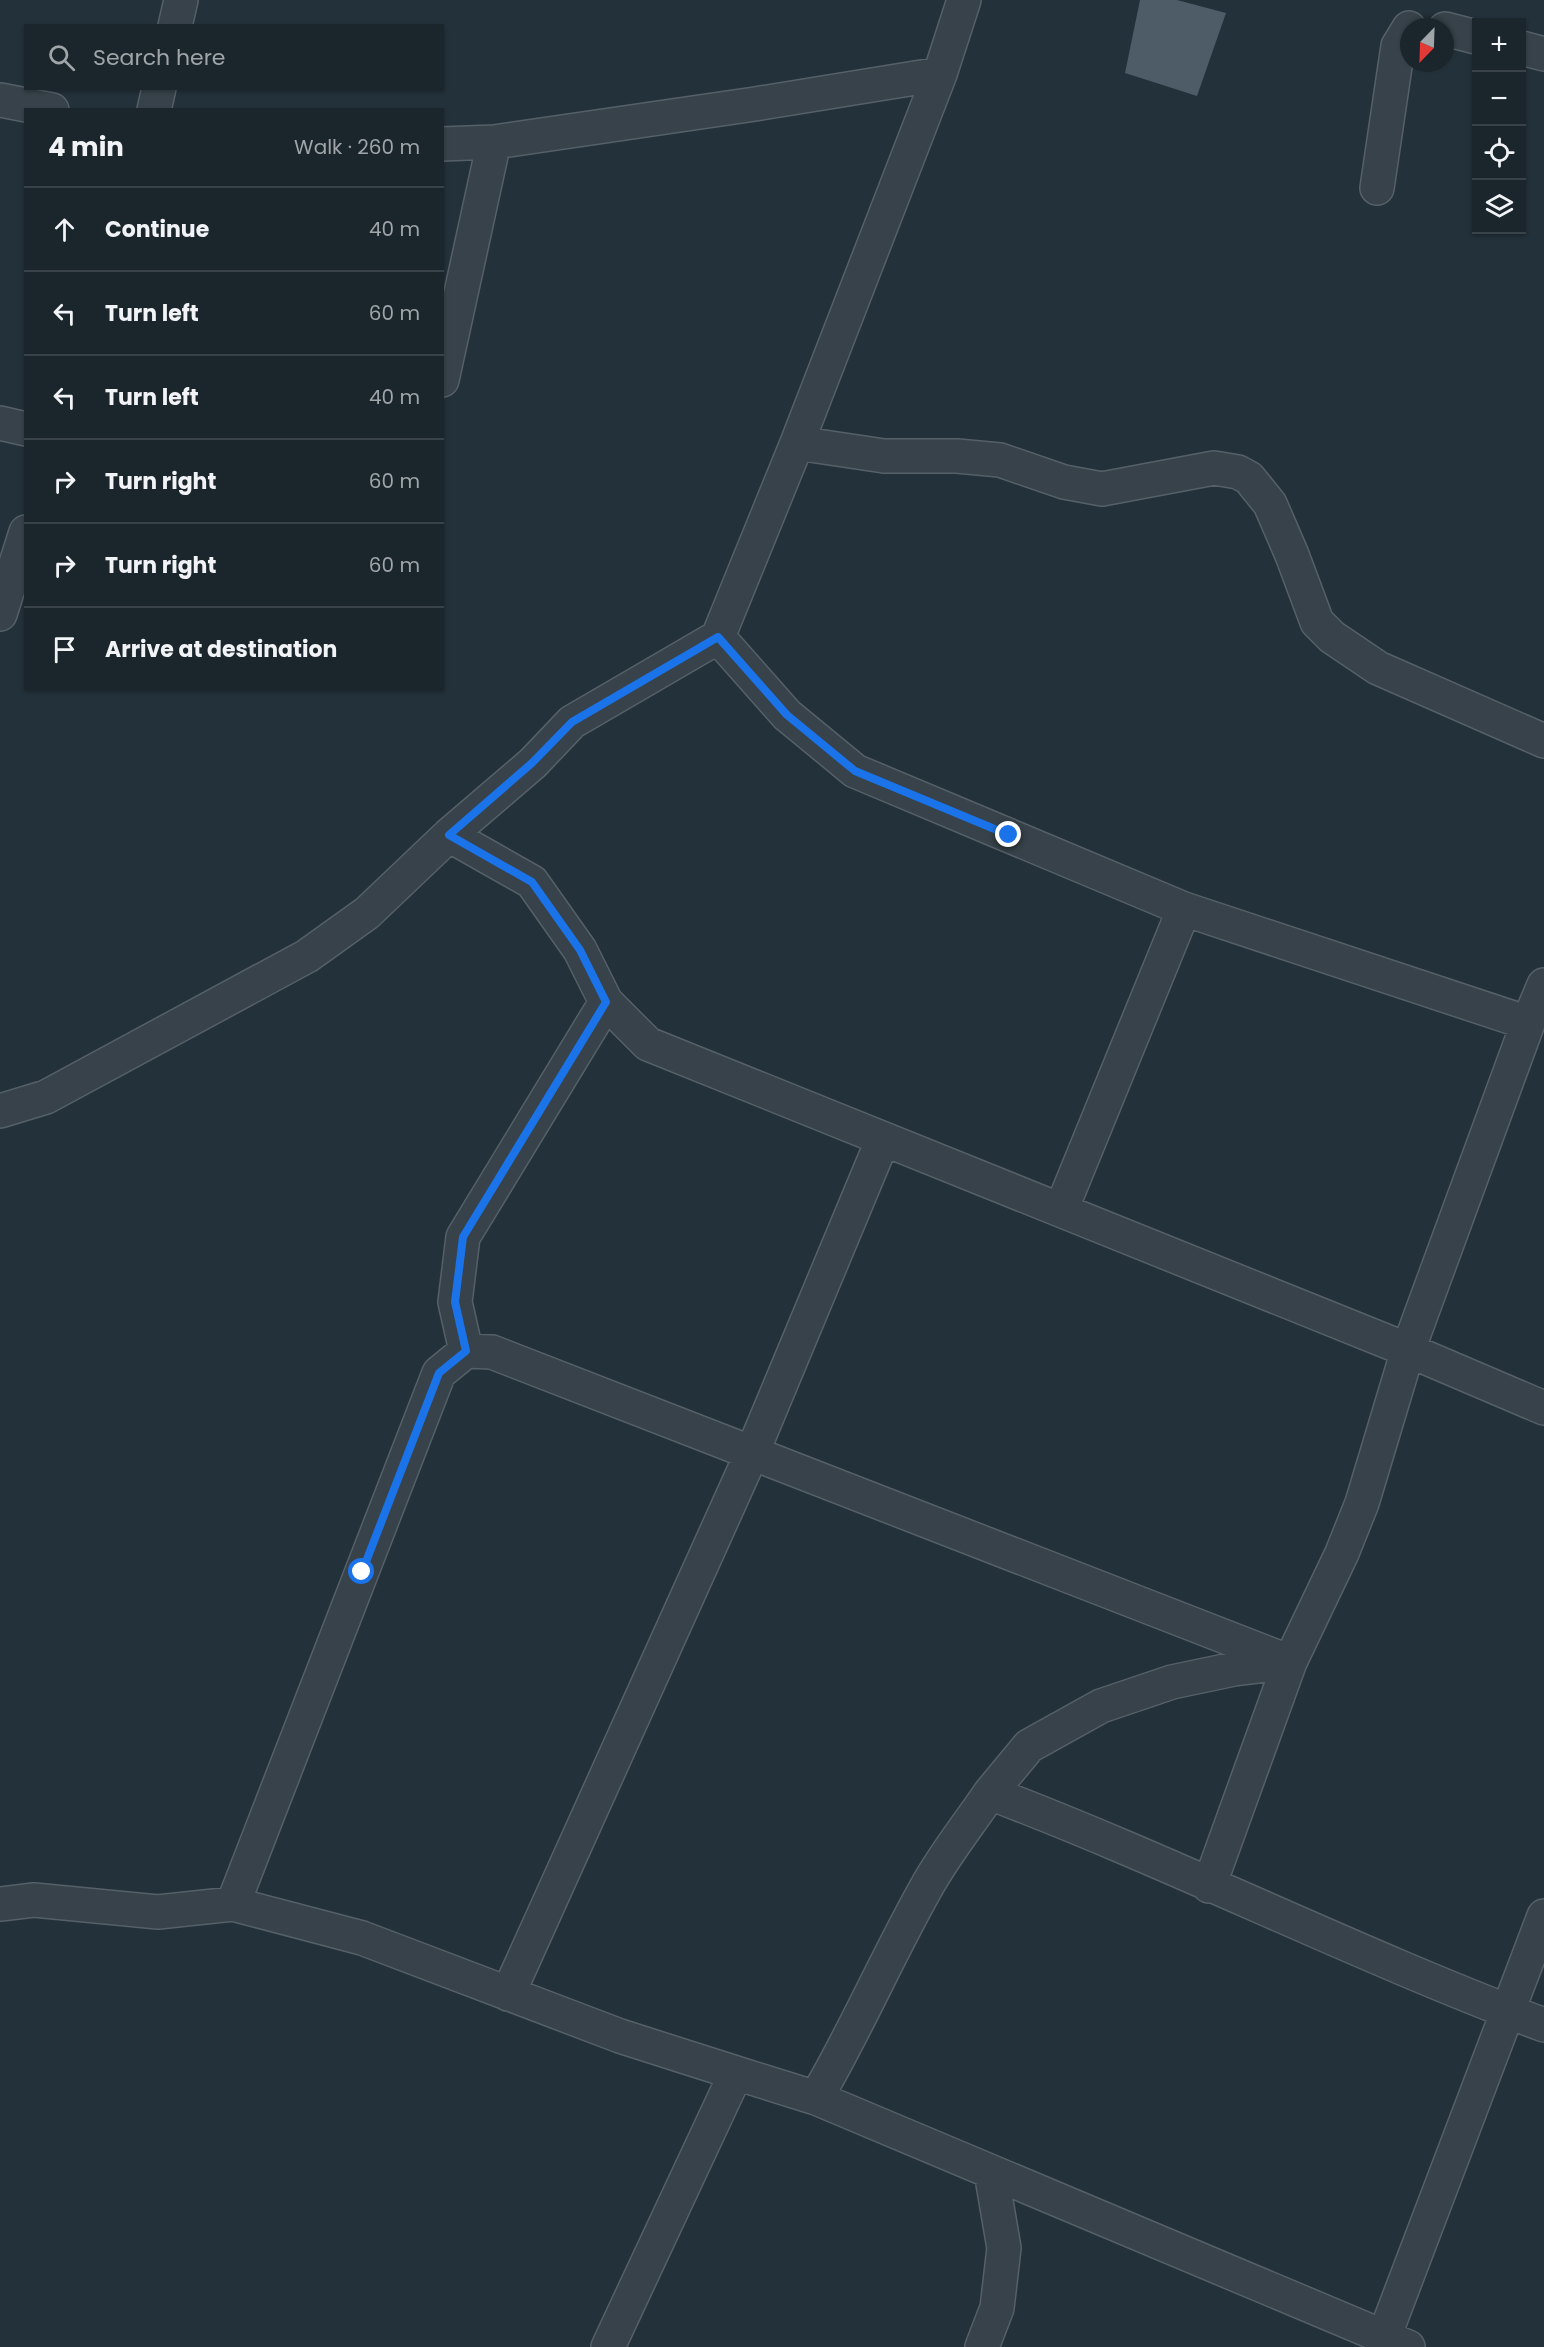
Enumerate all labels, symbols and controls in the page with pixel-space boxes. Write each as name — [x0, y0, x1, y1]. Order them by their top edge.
north arrow — [1400, 18, 1454, 72]
map controls — [1472, 18, 1526, 234]
button: + — [1472, 18, 1526, 72]
search box — [24, 24, 444, 90]
icon: search — [45, 41, 78, 74]
text: Search here — [93, 42, 226, 73]
button: − — [1472, 72, 1526, 126]
button: locate — [1472, 126, 1526, 180]
text: 4 min — [48, 129, 124, 165]
text: Walk · 260 m — [294, 133, 420, 161]
button: layers — [1472, 180, 1526, 234]
icon: ahead — [48, 213, 81, 246]
text: Continue — [105, 214, 209, 245]
text: 40 m — [369, 215, 420, 243]
icon: left — [48, 297, 81, 330]
text: Turn left — [105, 298, 199, 329]
text: 60 m — [369, 299, 420, 327]
icon: left — [48, 381, 81, 414]
text: Turn left — [105, 382, 199, 413]
text: 40 m — [369, 383, 420, 411]
icon: right — [48, 465, 81, 498]
text: Turn right — [105, 466, 216, 497]
text: 60 m — [369, 467, 420, 495]
icon: right — [48, 549, 81, 582]
text: Turn right — [105, 550, 216, 581]
text: 60 m — [369, 551, 420, 579]
icon: arrive — [48, 633, 81, 666]
text: Arrive at destination — [105, 634, 337, 665]
route end — [995, 821, 1021, 847]
route start — [348, 1558, 374, 1584]

